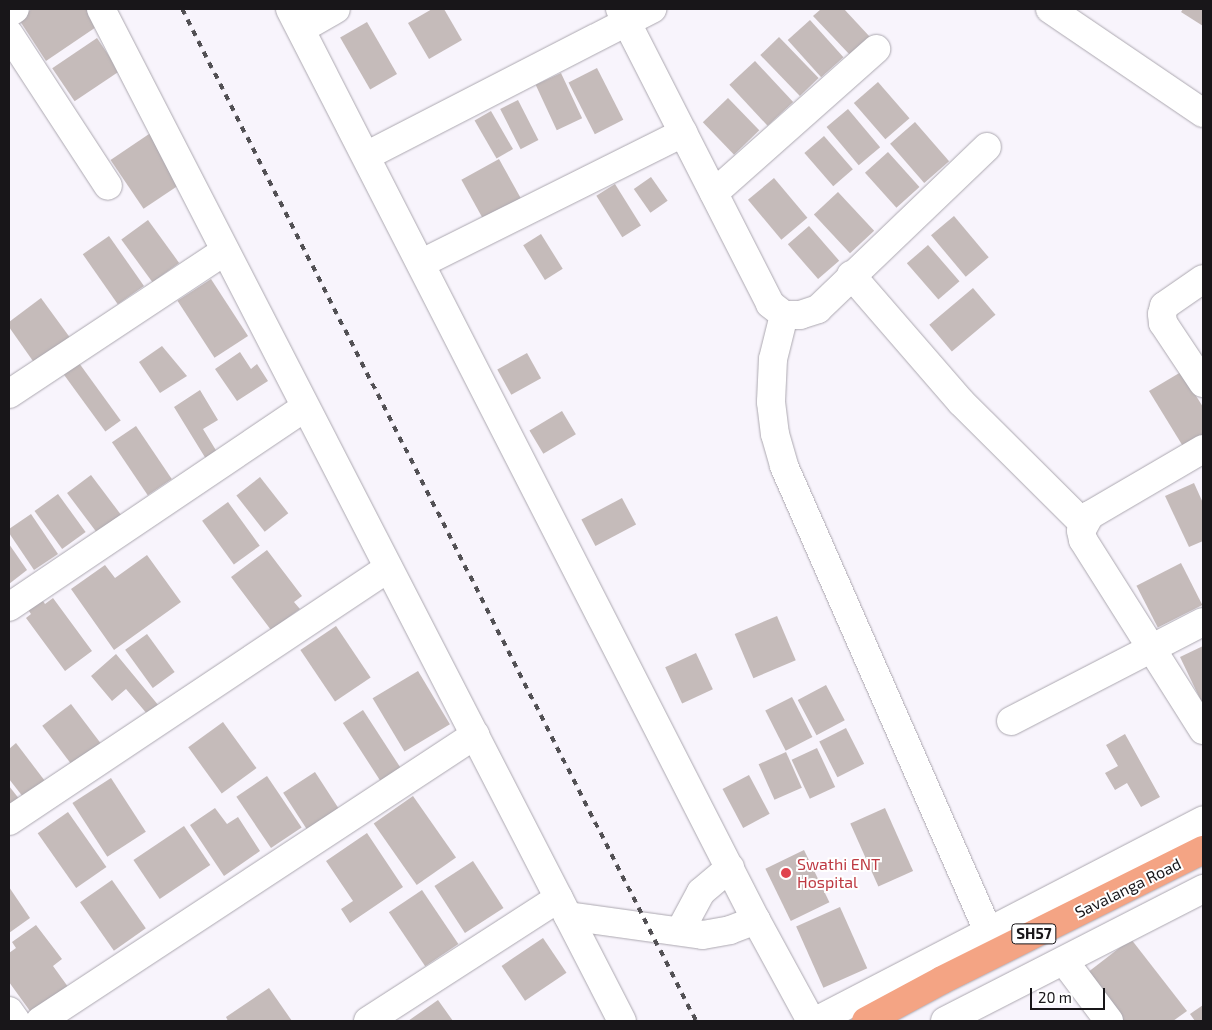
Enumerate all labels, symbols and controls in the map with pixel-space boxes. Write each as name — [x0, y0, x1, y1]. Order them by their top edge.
place label: Swathi ENT Hospital — [797, 854, 880, 892]
street label: Savalanga Road — [1072, 854, 1184, 922]
marker: Swathi ENT Hospital — [779, 866, 793, 880]
road number: SH57 — [1010, 922, 1058, 946]
scale bar — [1032, 978, 1107, 1010]
text: 20 m — [1038, 988, 1072, 1006]

